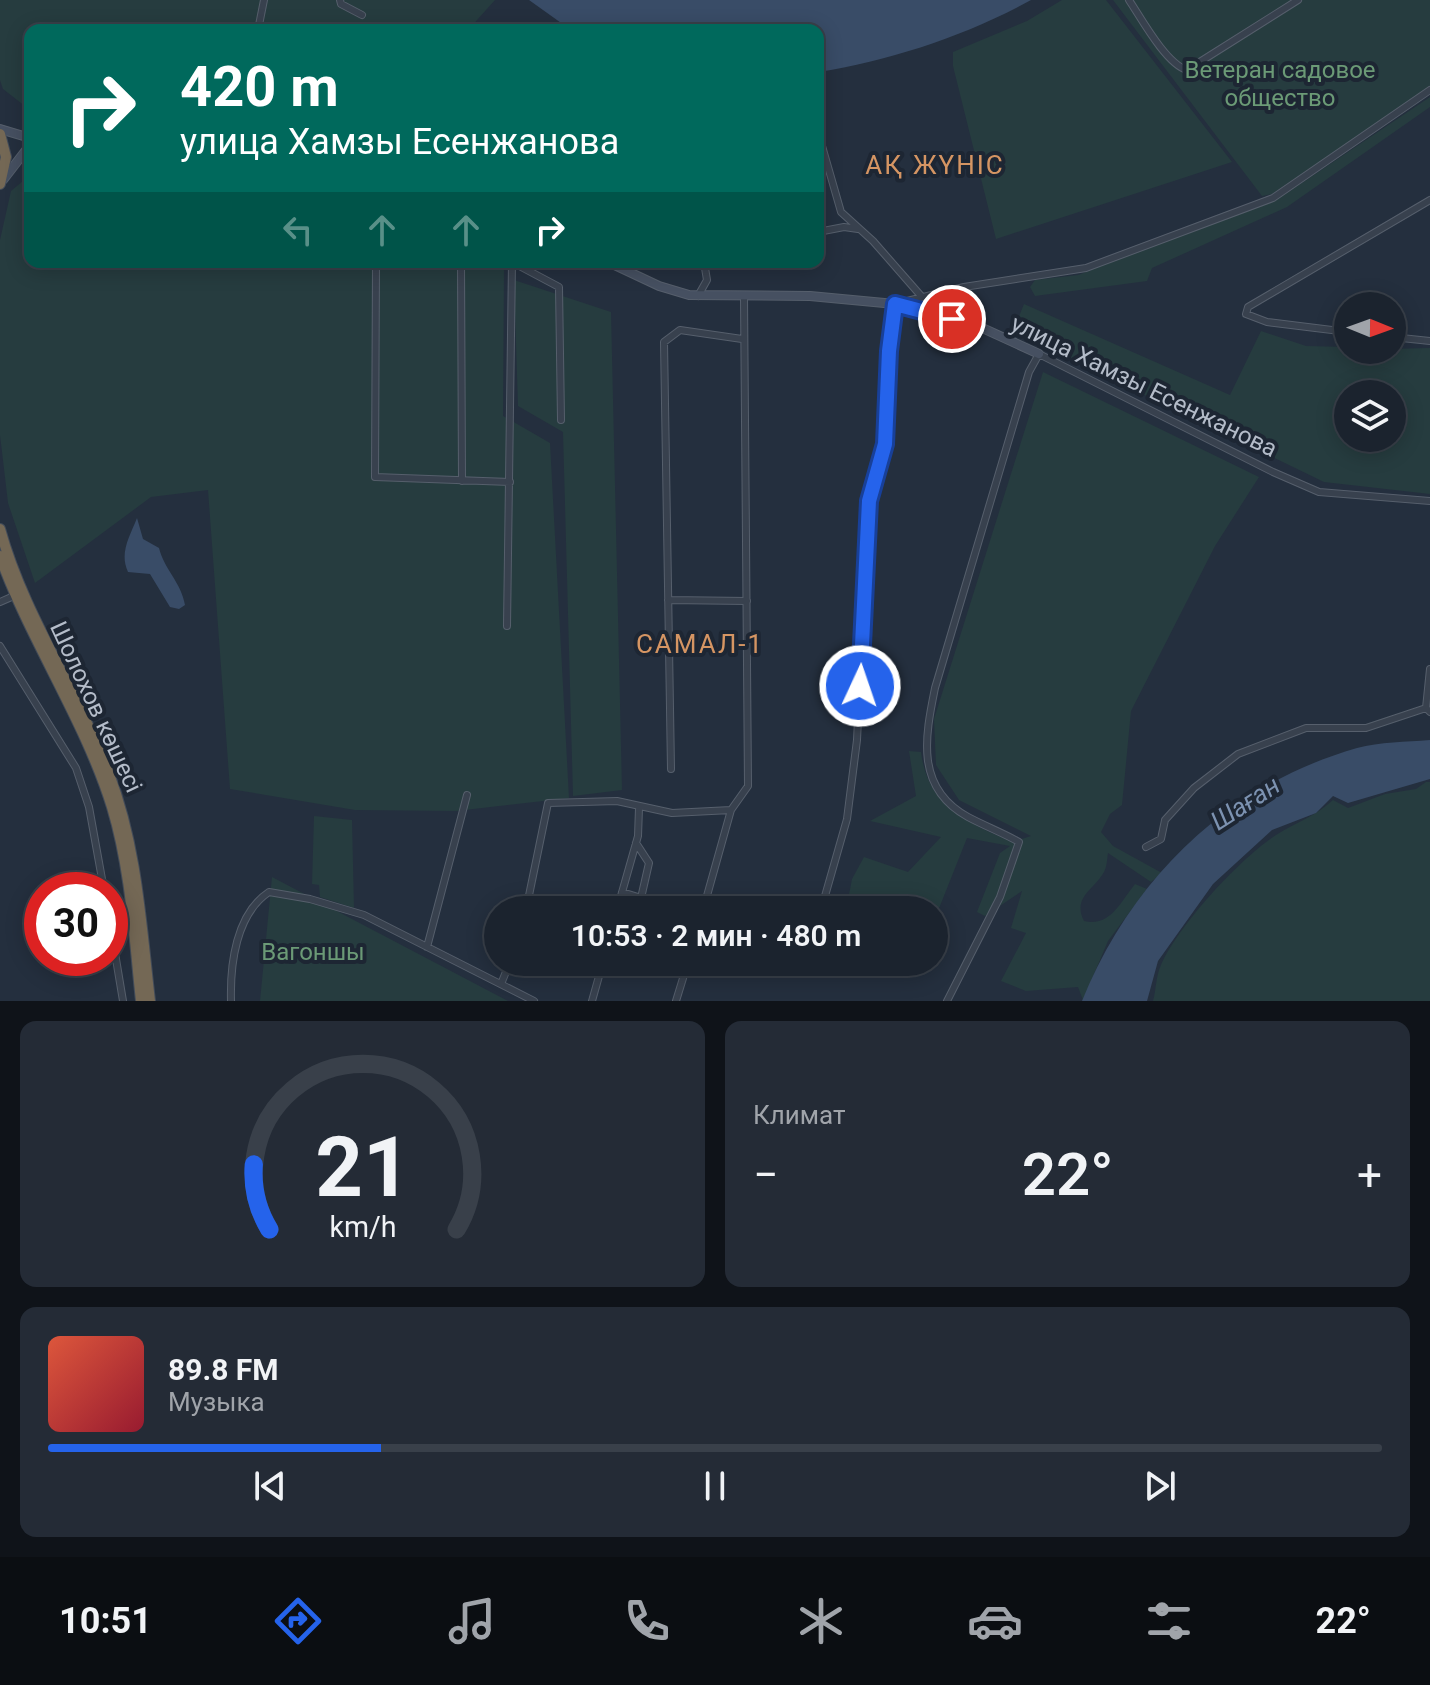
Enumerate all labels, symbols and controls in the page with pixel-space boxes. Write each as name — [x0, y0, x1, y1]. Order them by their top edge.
text: 420 m — [180, 54, 339, 120]
icon: right — [48, 56, 152, 160]
park label: Ветеран садовое общество — [1184, 56, 1376, 112]
text: улица Хамзы Есенжанова — [180, 121, 619, 163]
district label: АҚ ЖҮНІС — [865, 150, 1005, 180]
icon: left — [276, 208, 320, 252]
icon: ahead — [360, 208, 404, 252]
icon: ahead — [444, 208, 488, 252]
icon: right — [528, 208, 572, 252]
pin — [918, 285, 986, 353]
north arrow — [1334, 292, 1406, 364]
map controls — [1334, 292, 1406, 452]
icon: arrive — [930, 297, 974, 341]
street label: улица Хамзы Есенжанова — [1006, 309, 1282, 463]
button: layers — [1334, 380, 1406, 452]
street label: Шолохов көшесі — [44, 617, 148, 797]
district label: САМАЛ-1 — [636, 629, 764, 659]
position arrow — [818, 644, 902, 728]
water label: Шаған — [1205, 770, 1285, 836]
speed limit sign: 30 — [24, 872, 128, 976]
text: 10:53 · 2 мин · 480 m — [571, 918, 861, 953]
park label: Вагоншы — [261, 938, 365, 966]
text: Климат — [753, 1100, 845, 1130]
text: 21 — [315, 1119, 410, 1216]
text: 22° — [1022, 1139, 1113, 1210]
text: − — [753, 1149, 778, 1201]
text: + — [1357, 1149, 1382, 1201]
text: km/h — [329, 1210, 396, 1244]
text: 89.8 FM — [168, 1352, 279, 1387]
text: Музыка — [168, 1387, 265, 1417]
icon: previous — [248, 1464, 292, 1508]
icon: pause — [693, 1464, 737, 1508]
icon: next — [1138, 1464, 1182, 1508]
icon: directions — [270, 1593, 326, 1649]
icon: music — [444, 1593, 500, 1649]
icon: phone — [619, 1593, 675, 1649]
icon: climate — [793, 1593, 849, 1649]
icon: car — [967, 1593, 1023, 1649]
icon: filters — [1141, 1593, 1197, 1649]
text: 10:51 — [59, 1600, 152, 1642]
text: 22° — [1316, 1600, 1371, 1642]

